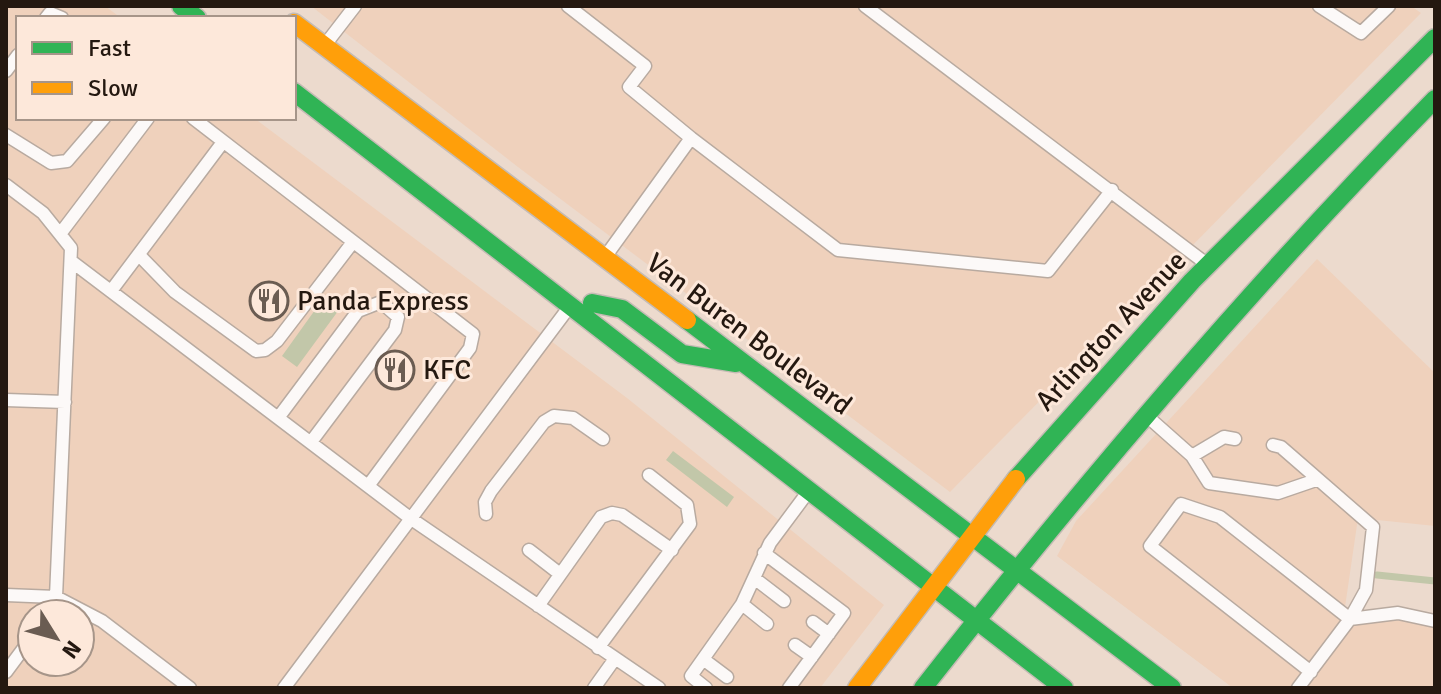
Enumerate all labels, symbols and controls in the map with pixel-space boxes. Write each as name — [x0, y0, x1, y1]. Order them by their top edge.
legend — [16, 16, 296, 120]
text: Fast — [88, 33, 131, 63]
text: Slow — [88, 73, 138, 103]
street label: Arlington Avenue — [1028, 244, 1194, 418]
street label: Van Buren Boulevard — [640, 246, 858, 422]
restaurant icon: Panda Express — [248, 280, 290, 322]
place label: Panda Express — [297, 284, 469, 318]
restaurant icon: KFC — [374, 349, 416, 391]
place label: KFC — [423, 353, 471, 387]
north arrow — [16, 598, 96, 678]
text: N — [56, 635, 87, 664]

